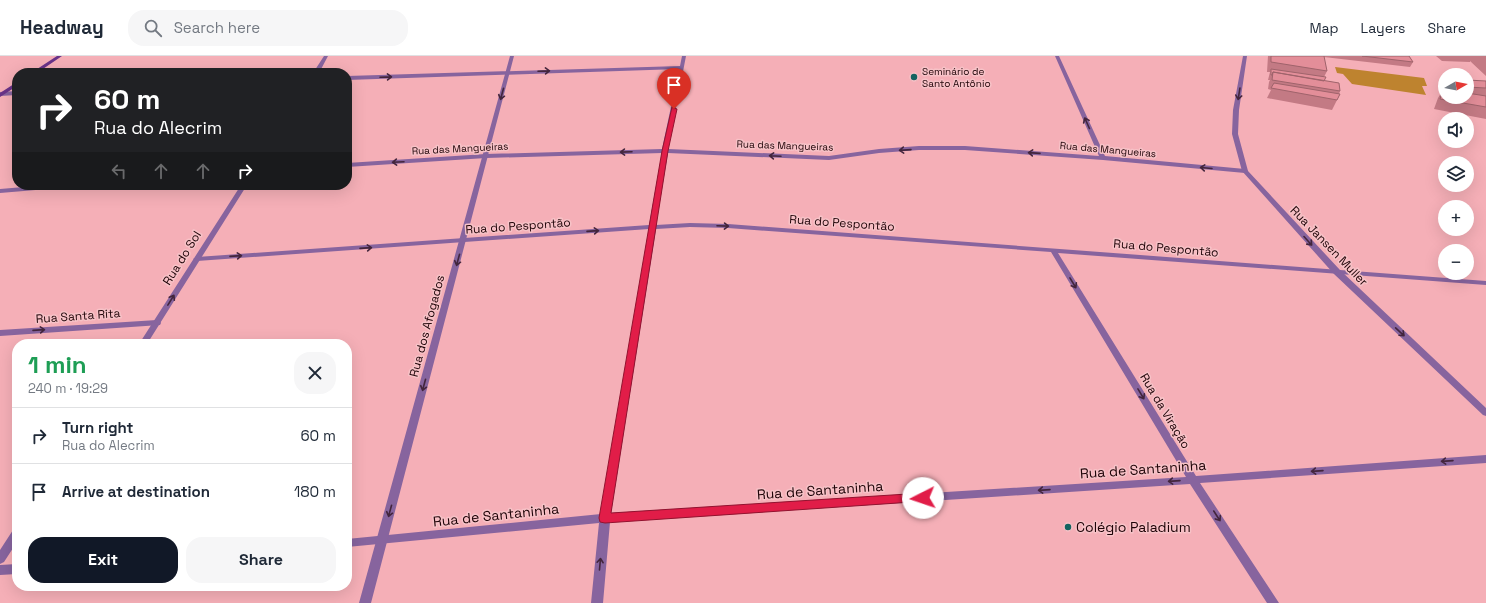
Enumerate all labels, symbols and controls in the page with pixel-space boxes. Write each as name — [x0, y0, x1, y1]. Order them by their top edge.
search box — [128, 10, 408, 46]
text: Headway — [20, 15, 104, 40]
icon: search — [142, 17, 164, 39]
text: Search here — [174, 18, 260, 37]
text: Map — [1309, 19, 1339, 37]
text: Layers — [1361, 19, 1405, 37]
text: Share — [1427, 19, 1466, 37]
place label: Seminário de Santo Antônio — [922, 65, 991, 90]
one-way arrow — [537, 67, 550, 74]
pin — [657, 68, 691, 109]
north arrow — [1438, 68, 1474, 104]
map controls — [1438, 68, 1474, 280]
marker: Seminário de Santo Antônio — [909, 72, 919, 82]
one-way arrow — [379, 73, 392, 80]
icon: arrive — [663, 74, 685, 96]
text: 60 m — [94, 81, 160, 117]
icon: right — [28, 84, 80, 136]
one-way arrow — [498, 87, 506, 100]
one-way arrow — [1234, 88, 1242, 101]
button: sound — [1438, 112, 1474, 148]
text: Rua do Alecrim — [94, 116, 222, 139]
one-way arrow — [1083, 117, 1090, 129]
street label: Rua das Mangueiras — [736, 137, 834, 154]
street label: Rua das Mangueiras — [411, 139, 509, 158]
street label: Rua das Mangueiras — [1059, 139, 1157, 160]
one-way arrow — [898, 146, 911, 153]
one-way arrow — [620, 148, 633, 156]
one-way arrow — [1028, 150, 1041, 157]
one-way arrow — [769, 152, 782, 160]
button: layers — [1438, 156, 1474, 192]
one-way arrow — [392, 158, 405, 165]
icon: left — [108, 160, 130, 182]
icon: ahead — [150, 160, 172, 182]
icon: ahead — [192, 160, 214, 182]
icon: right — [234, 160, 256, 182]
one-way arrow — [1200, 164, 1213, 171]
button: + — [1438, 200, 1474, 236]
street label: Rua Jansen Muller — [1287, 203, 1372, 290]
street label: Rua do Pespontão — [789, 211, 895, 235]
street label: Rua do Pespontão — [465, 214, 571, 238]
one-way arrow — [716, 222, 729, 230]
street label: Rua do Sol — [159, 228, 205, 288]
one-way arrow — [586, 228, 599, 235]
street label: Rua do Pespontão — [1113, 235, 1219, 261]
one-way arrow — [1303, 235, 1312, 245]
one-way arrow — [359, 244, 372, 251]
button: − — [1438, 244, 1474, 280]
one-way arrow — [229, 253, 242, 260]
one-way arrow — [454, 253, 461, 266]
street label: Rua dos Afogados — [406, 273, 448, 379]
one-way arrow — [1070, 277, 1078, 289]
one-way arrow — [167, 294, 176, 305]
street label: Rua Santa Rita — [35, 305, 121, 327]
one-way arrow — [32, 327, 45, 334]
one-way arrow — [1395, 327, 1405, 337]
text: 1 min — [28, 349, 87, 380]
button: close — [294, 352, 336, 394]
street label: Rua da Viração — [1136, 370, 1194, 452]
one-way arrow — [419, 379, 427, 392]
text: 240 m · 19:29 — [28, 380, 108, 397]
one-way arrow — [1137, 388, 1145, 399]
text: Turn right — [62, 418, 133, 437]
icon: right — [28, 425, 50, 447]
text: 60 m — [300, 426, 336, 445]
text: Rua do Alecrim — [62, 437, 155, 454]
street label: Rua de Santaninha — [1079, 456, 1207, 482]
one-way arrow — [1441, 458, 1454, 465]
one-way arrow — [1311, 467, 1324, 474]
street label: Rua de Santaninha — [756, 477, 884, 503]
position arrow — [902, 477, 944, 519]
one-way arrow — [1168, 478, 1181, 485]
icon: arrive — [28, 481, 50, 503]
text: Arrive at destination — [62, 482, 210, 501]
text: 180 m — [294, 482, 336, 501]
one-way arrow — [1038, 486, 1051, 493]
street label: Rua de Santaninha — [432, 499, 560, 531]
one-way arrow — [385, 504, 393, 517]
one-way arrow — [1213, 510, 1221, 521]
place label: Colégio Paladium — [1076, 518, 1191, 536]
marker: Colégio Paladium — [1063, 522, 1073, 532]
button: Exit — [28, 537, 178, 583]
button: Share — [186, 537, 336, 583]
one-way arrow — [597, 558, 604, 571]

